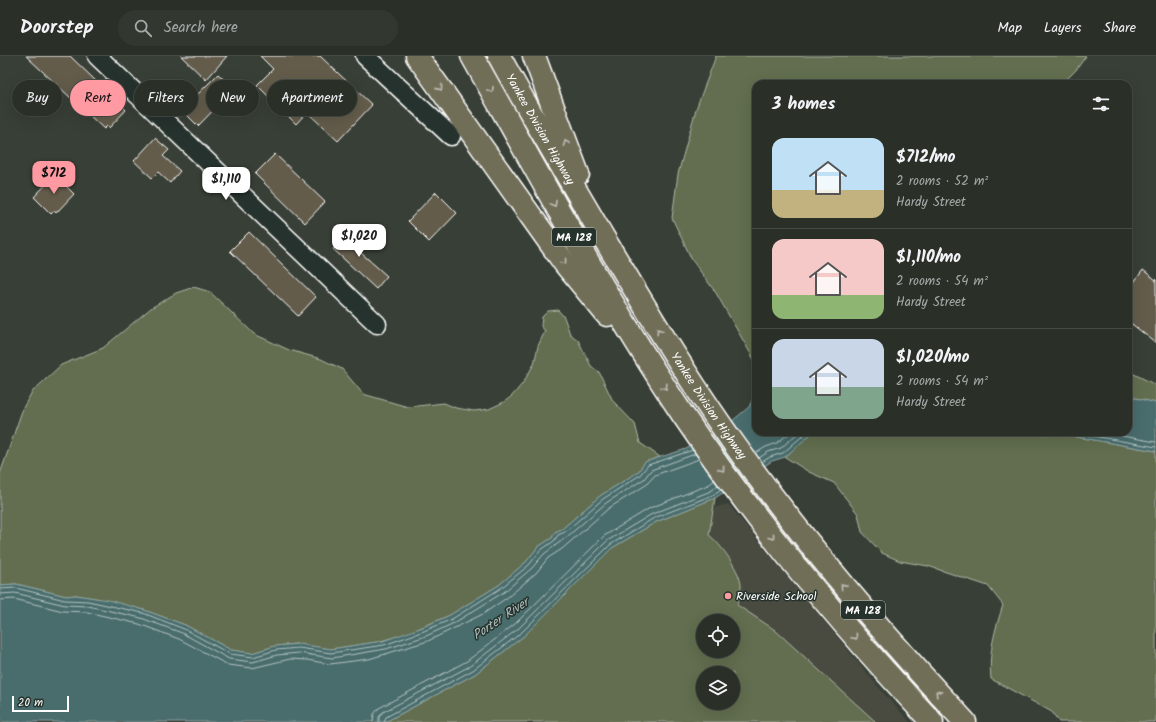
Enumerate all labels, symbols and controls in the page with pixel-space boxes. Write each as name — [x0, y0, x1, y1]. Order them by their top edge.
search box — [118, 10, 398, 46]
text: Doorstep — [20, 13, 94, 43]
text: Search here — [164, 16, 238, 40]
icon: search — [132, 17, 154, 39]
text: Map — [998, 17, 1022, 39]
text: Layers — [1044, 17, 1082, 39]
text: Share — [1104, 17, 1136, 39]
street label: Yankee Division Highway — [500, 70, 580, 189]
chip: Buy — [12, 80, 62, 116]
chip: Rent — [70, 80, 126, 116]
chip: Filters — [134, 80, 198, 116]
chip: New — [206, 80, 259, 116]
chip: Apartment — [267, 80, 357, 116]
one-way arrow — [435, 83, 442, 90]
one-way arrow — [486, 86, 494, 93]
text: 3 homes — [772, 91, 835, 118]
icon: filters — [1090, 93, 1112, 115]
one-way arrow — [563, 139, 571, 146]
text: $712/mo — [896, 144, 956, 171]
icon: home — [804, 154, 852, 202]
pin: $712 — [30, 161, 78, 195]
text: $712 — [41, 163, 67, 184]
pin: $1,110 — [193, 167, 259, 201]
text: $1,110 — [211, 169, 241, 190]
text: 2 rooms · 52 m² — [896, 171, 988, 192]
text: Hardy Street — [896, 192, 966, 213]
one-way arrow — [550, 199, 557, 207]
pin: $1,020 — [326, 224, 392, 258]
text: $1,020 — [341, 226, 377, 247]
road number: MA 128 — [552, 228, 596, 246]
text: $1,110/mo — [896, 244, 961, 271]
icon: home — [804, 255, 852, 303]
one-way arrow — [559, 258, 567, 265]
text: 2 rooms · 54 m² — [896, 271, 988, 292]
text: Hardy Street — [896, 292, 966, 313]
one-way arrow — [657, 329, 664, 336]
text: $1,020/mo — [896, 344, 969, 371]
street label: Yankee Division Highway — [665, 349, 752, 464]
icon: home — [804, 355, 852, 403]
text: 2 rooms · 54 m² — [896, 371, 988, 392]
one-way arrow — [660, 382, 667, 389]
text: Hardy Street — [896, 392, 966, 413]
one-way arrow — [717, 465, 724, 472]
one-way arrow — [768, 532, 775, 539]
one-way arrow — [841, 583, 848, 590]
place label: Riverside School — [736, 587, 816, 606]
water label: Porter River — [468, 591, 535, 646]
marker: Riverside School — [723, 591, 733, 601]
road number: MA 128 — [841, 601, 885, 619]
map controls — [696, 614, 740, 710]
button: locate — [696, 614, 740, 658]
one-way arrow — [850, 632, 857, 640]
button: layers — [696, 666, 740, 710]
one-way arrow — [936, 691, 943, 698]
scale bar — [12, 694, 69, 713]
text: 20 m — [18, 694, 43, 712]

